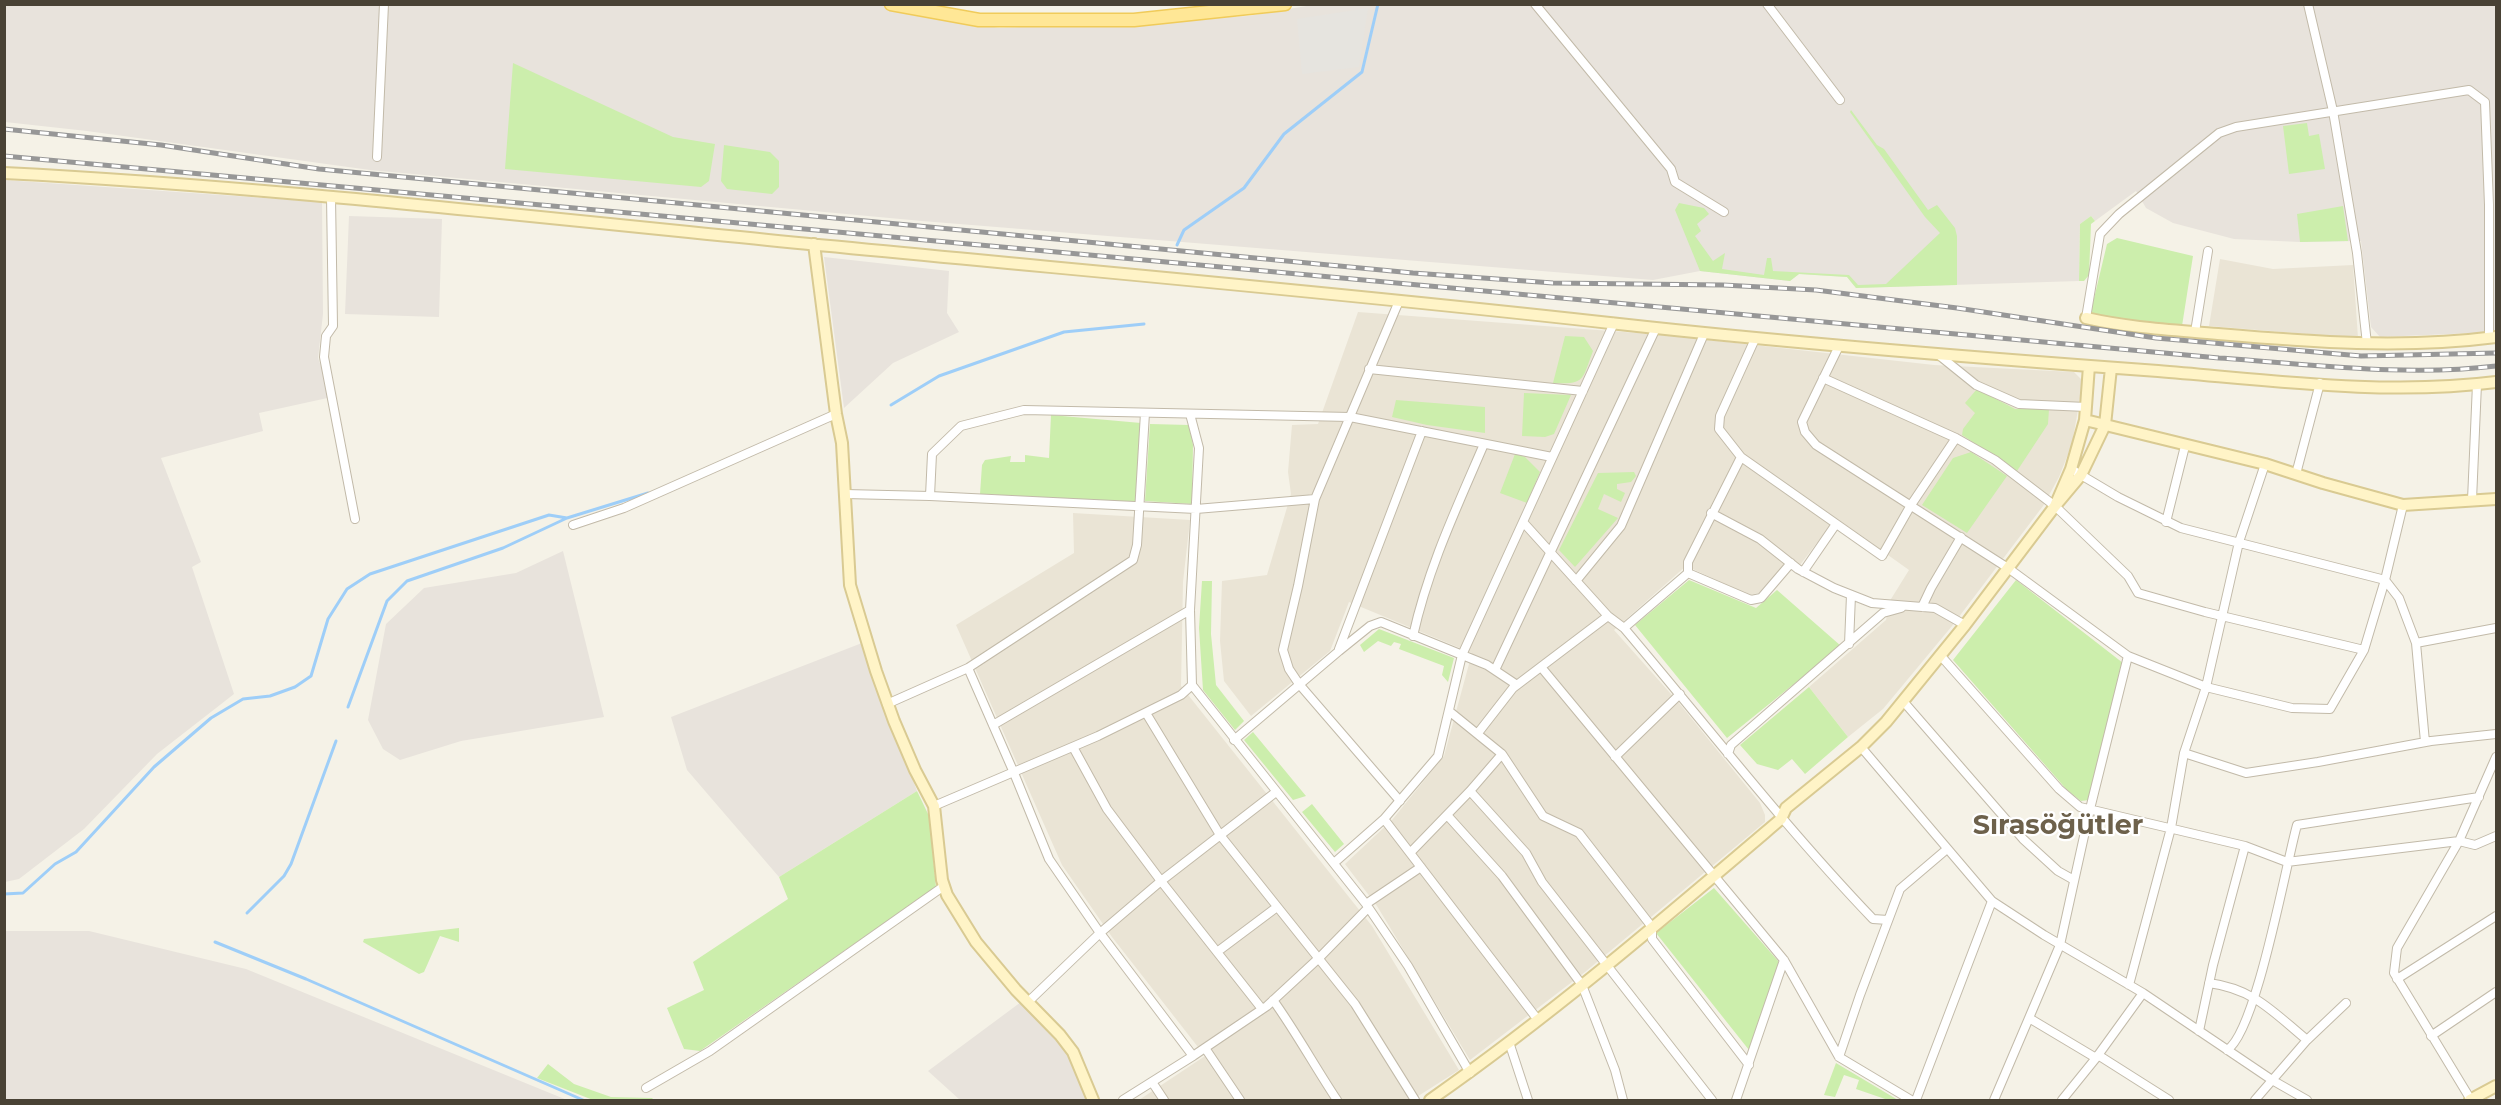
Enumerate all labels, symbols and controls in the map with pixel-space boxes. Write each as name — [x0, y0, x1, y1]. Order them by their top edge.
district label: Sırasöğütler — [1973, 810, 2143, 842]

